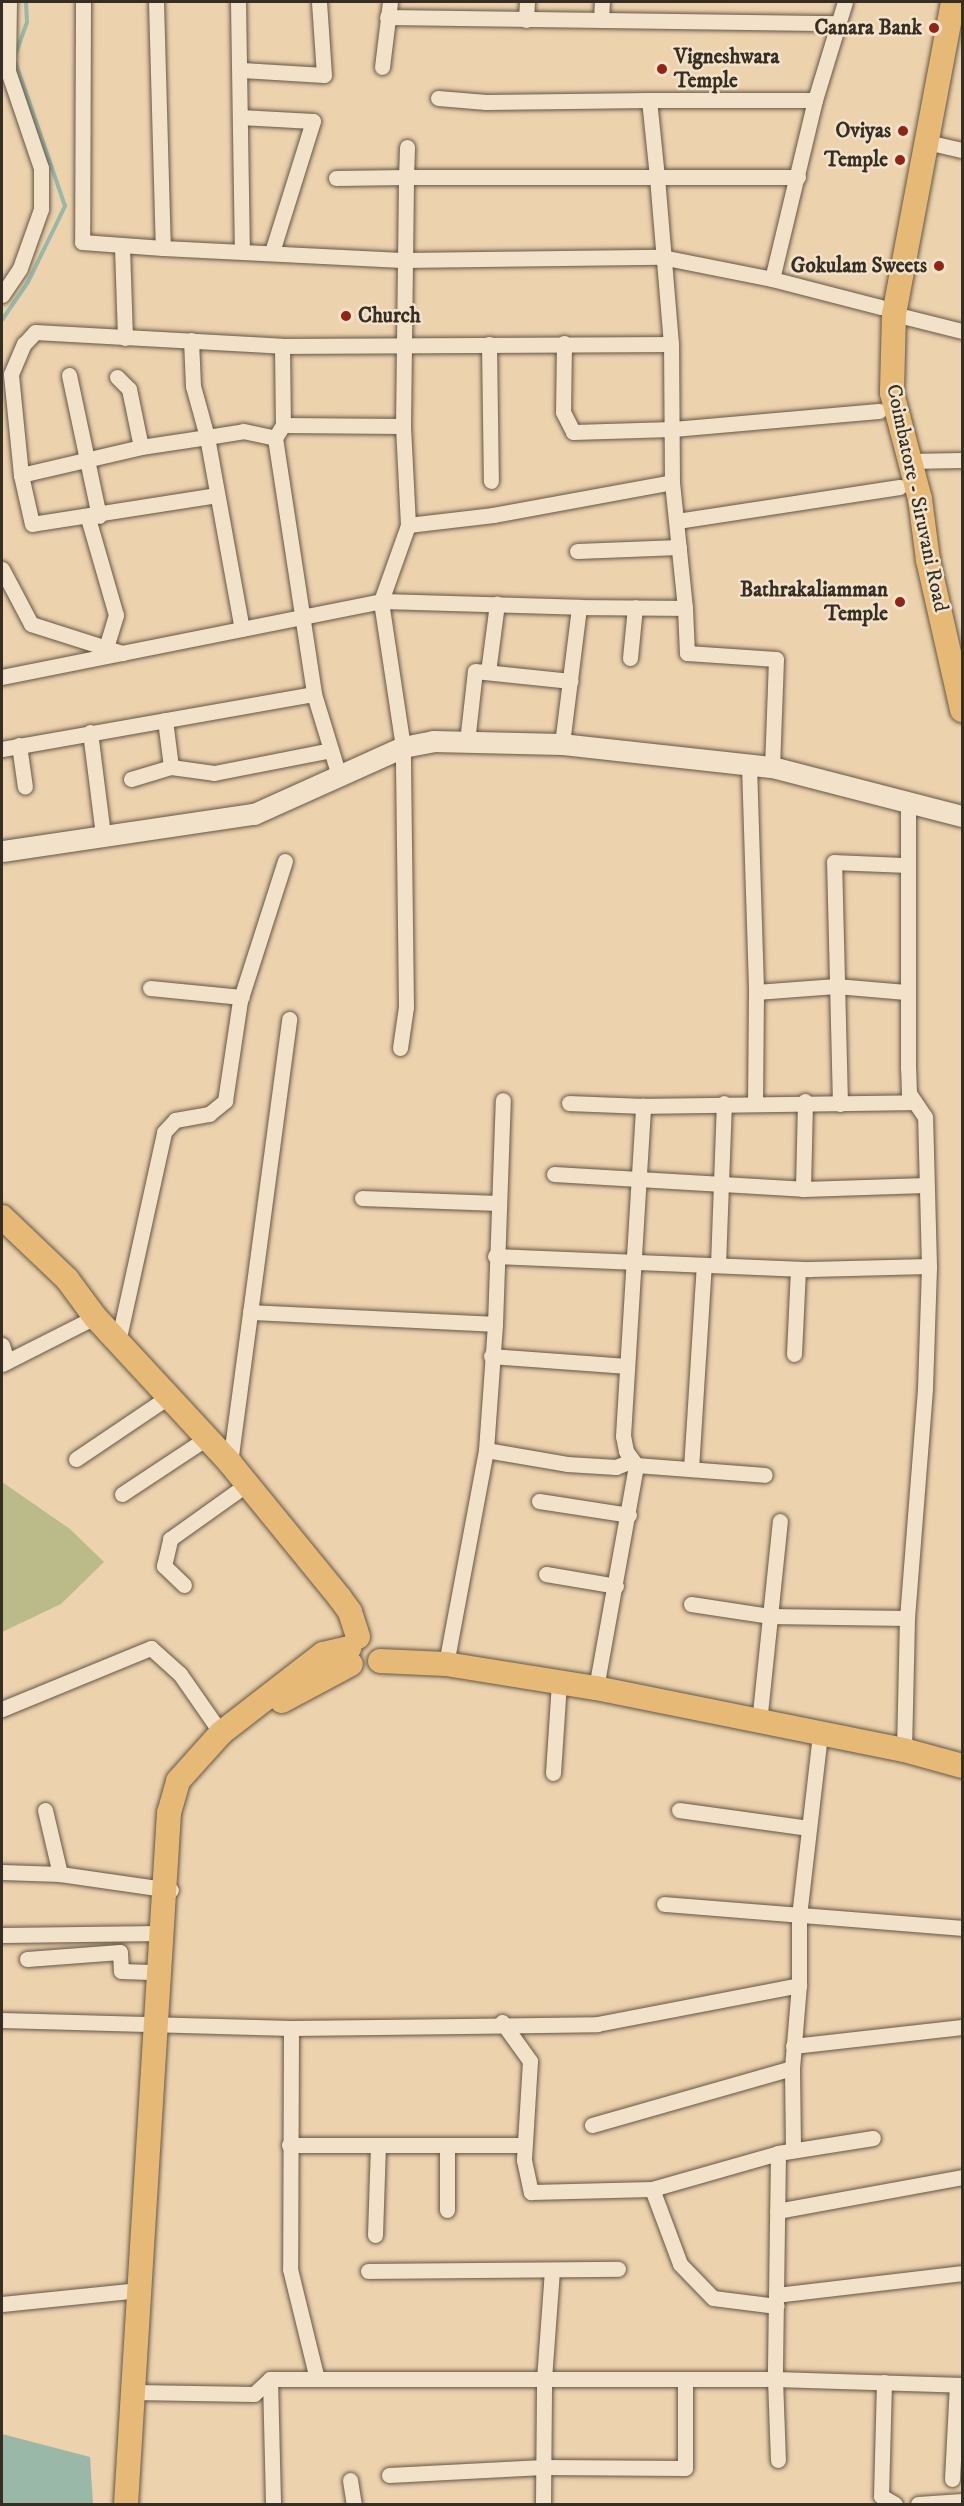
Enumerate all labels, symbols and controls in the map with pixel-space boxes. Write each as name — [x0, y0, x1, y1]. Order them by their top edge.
place label: Canara Bank — [814, 15, 922, 41]
marker: Canara Bank — [927, 21, 941, 35]
place label: Vigneshwara Temple — [674, 44, 779, 94]
marker: Vigneshwara Temple — [655, 62, 669, 76]
place label: Oviyas — [836, 118, 891, 144]
marker: Oviyas — [896, 124, 910, 138]
place label: Temple — [824, 147, 888, 173]
marker: Temple — [893, 153, 907, 167]
place label: Gokulam Sweets — [791, 253, 927, 279]
marker: Gokulam Sweets — [932, 259, 946, 273]
place label: Church — [358, 303, 421, 329]
marker: Church — [339, 309, 353, 323]
street label: Coimbatore - Siruvani Road — [881, 382, 953, 614]
place label: Bathrakaliamman Temple — [740, 577, 888, 627]
marker: Bathrakaliamman Temple — [893, 595, 907, 609]

